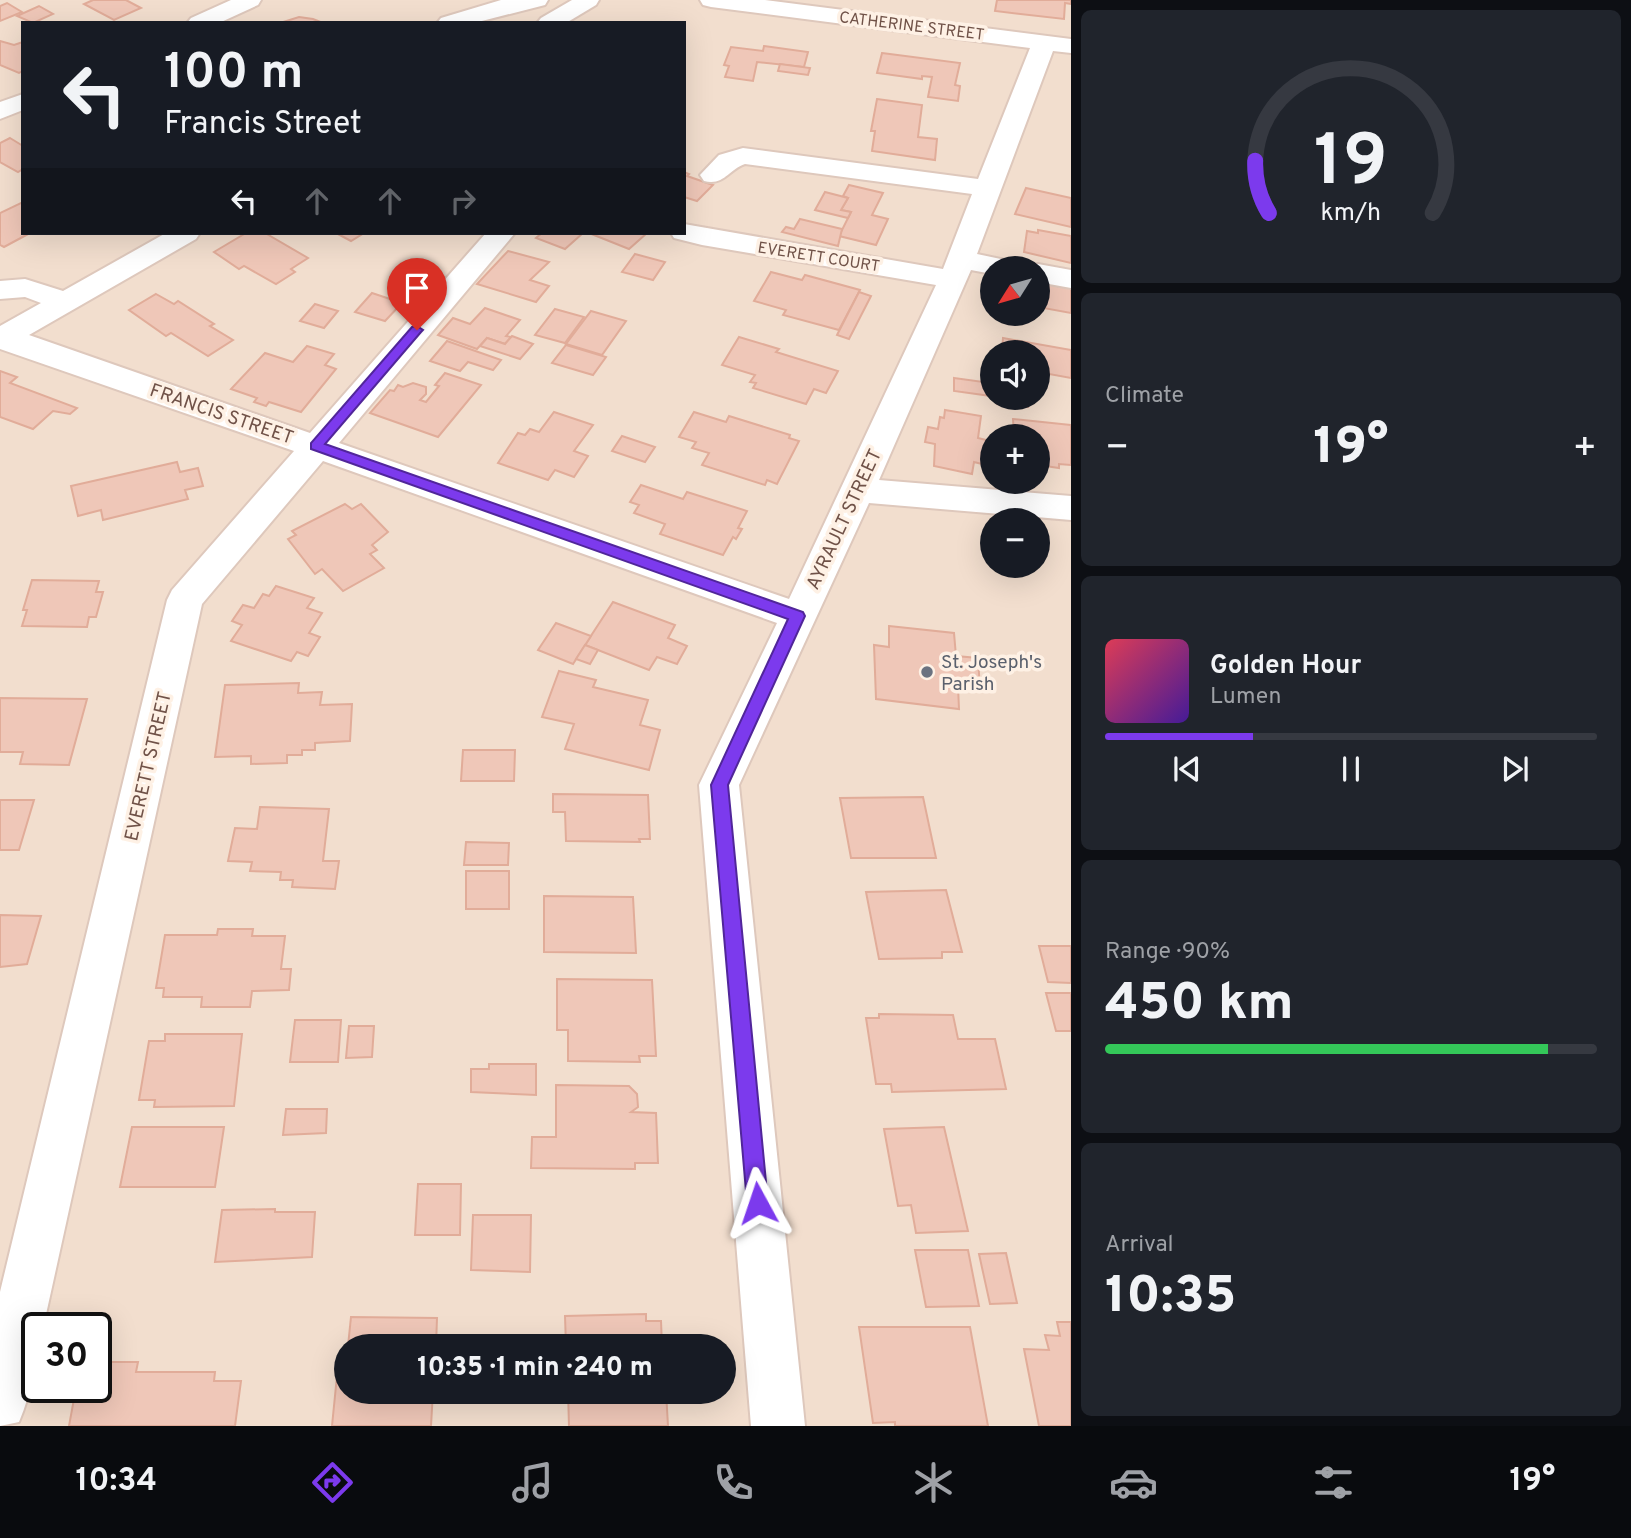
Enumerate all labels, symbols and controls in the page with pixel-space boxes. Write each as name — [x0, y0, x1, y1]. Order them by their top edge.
street label: CATHERINE STREET — [838, 8, 986, 46]
text: 100 m — [164, 44, 303, 106]
icon: left — [49, 49, 140, 140]
text: Francis Street — [164, 105, 362, 145]
text: 19 — [1314, 119, 1388, 211]
icon: left — [225, 182, 263, 220]
icon: ahead — [298, 182, 336, 220]
icon: ahead — [371, 182, 409, 220]
icon: right — [444, 182, 482, 220]
text: km/h — [1321, 197, 1381, 229]
street label: EVERETT COURT — [756, 238, 881, 278]
north arrow — [980, 256, 1050, 326]
map controls — [980, 256, 1050, 578]
pin — [387, 258, 447, 330]
icon: arrive — [398, 269, 436, 307]
button: sound — [980, 340, 1050, 410]
street label: FRANCIS STREET — [146, 379, 296, 451]
text: Climate — [1105, 382, 1184, 411]
text: 19° — [1313, 416, 1389, 482]
button: + — [980, 424, 1050, 494]
text: − — [1105, 425, 1130, 474]
text: + — [1572, 425, 1597, 474]
street label: AYRAULT STREET — [802, 446, 888, 594]
button: − — [980, 508, 1050, 578]
text: Golden Hour — [1210, 650, 1361, 683]
place label: St. Joseph's Parish — [941, 651, 1042, 697]
marker: St. Joseph's Parish — [919, 664, 935, 680]
text: Lumen — [1210, 683, 1281, 712]
street label: EVERETT STREET — [120, 689, 178, 844]
icon: previous — [1168, 750, 1206, 788]
icon: pause — [1332, 750, 1370, 788]
icon: next — [1496, 750, 1534, 788]
text: Range · 90% — [1105, 938, 1230, 967]
text: 450 km — [1105, 972, 1294, 1038]
position arrow — [721, 1166, 795, 1240]
text: Arrival — [1105, 1231, 1174, 1260]
text: 10:35 — [1105, 1265, 1236, 1331]
speed limit sign: 30 — [21, 1312, 112, 1403]
text: 10:35 · 1 min · 240 m — [417, 1352, 653, 1385]
icon: directions — [308, 1458, 357, 1507]
icon: music — [508, 1458, 557, 1507]
icon: phone — [709, 1458, 758, 1507]
icon: climate — [909, 1458, 958, 1507]
icon: car — [1109, 1458, 1158, 1507]
icon: filters — [1309, 1458, 1358, 1507]
text: 10:34 — [76, 1462, 157, 1502]
text: 19° — [1510, 1462, 1555, 1502]

